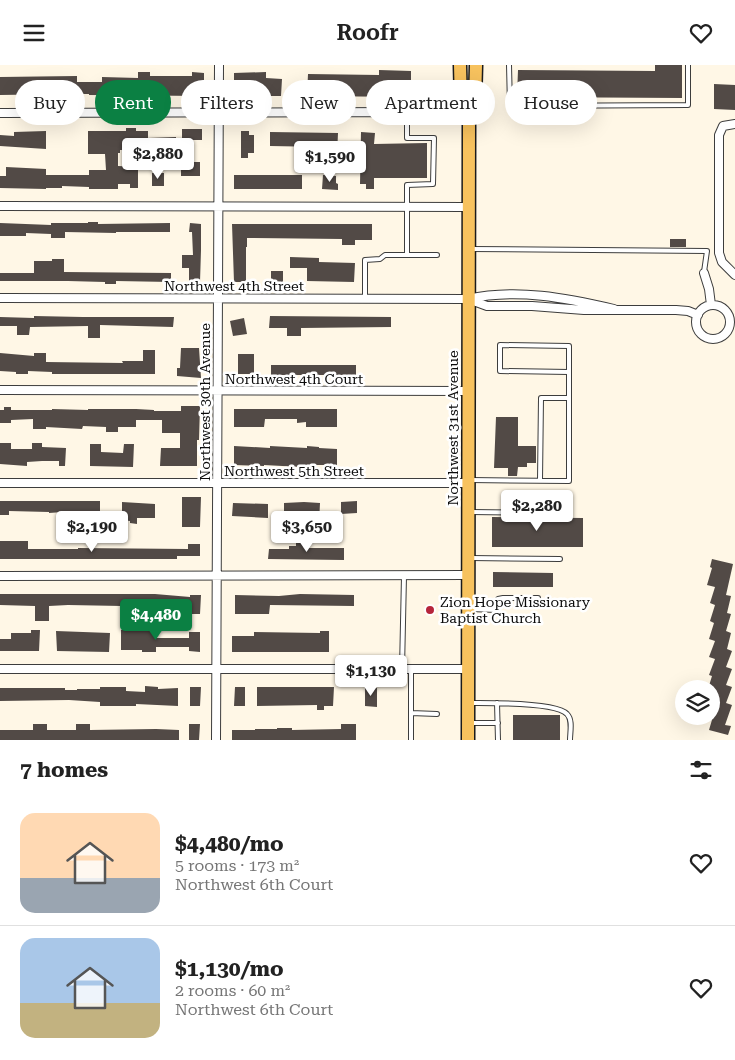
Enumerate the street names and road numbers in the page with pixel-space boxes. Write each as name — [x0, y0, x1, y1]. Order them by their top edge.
street label: Northwest 4th Street — [164, 278, 304, 294]
street label: Northwest 30th Avenue — [197, 323, 213, 481]
street label: Northwest 31st Avenue — [445, 350, 461, 506]
street label: Northwest 4th Court — [225, 371, 363, 387]
street label: Northwest 5th Street — [224, 463, 364, 479]

